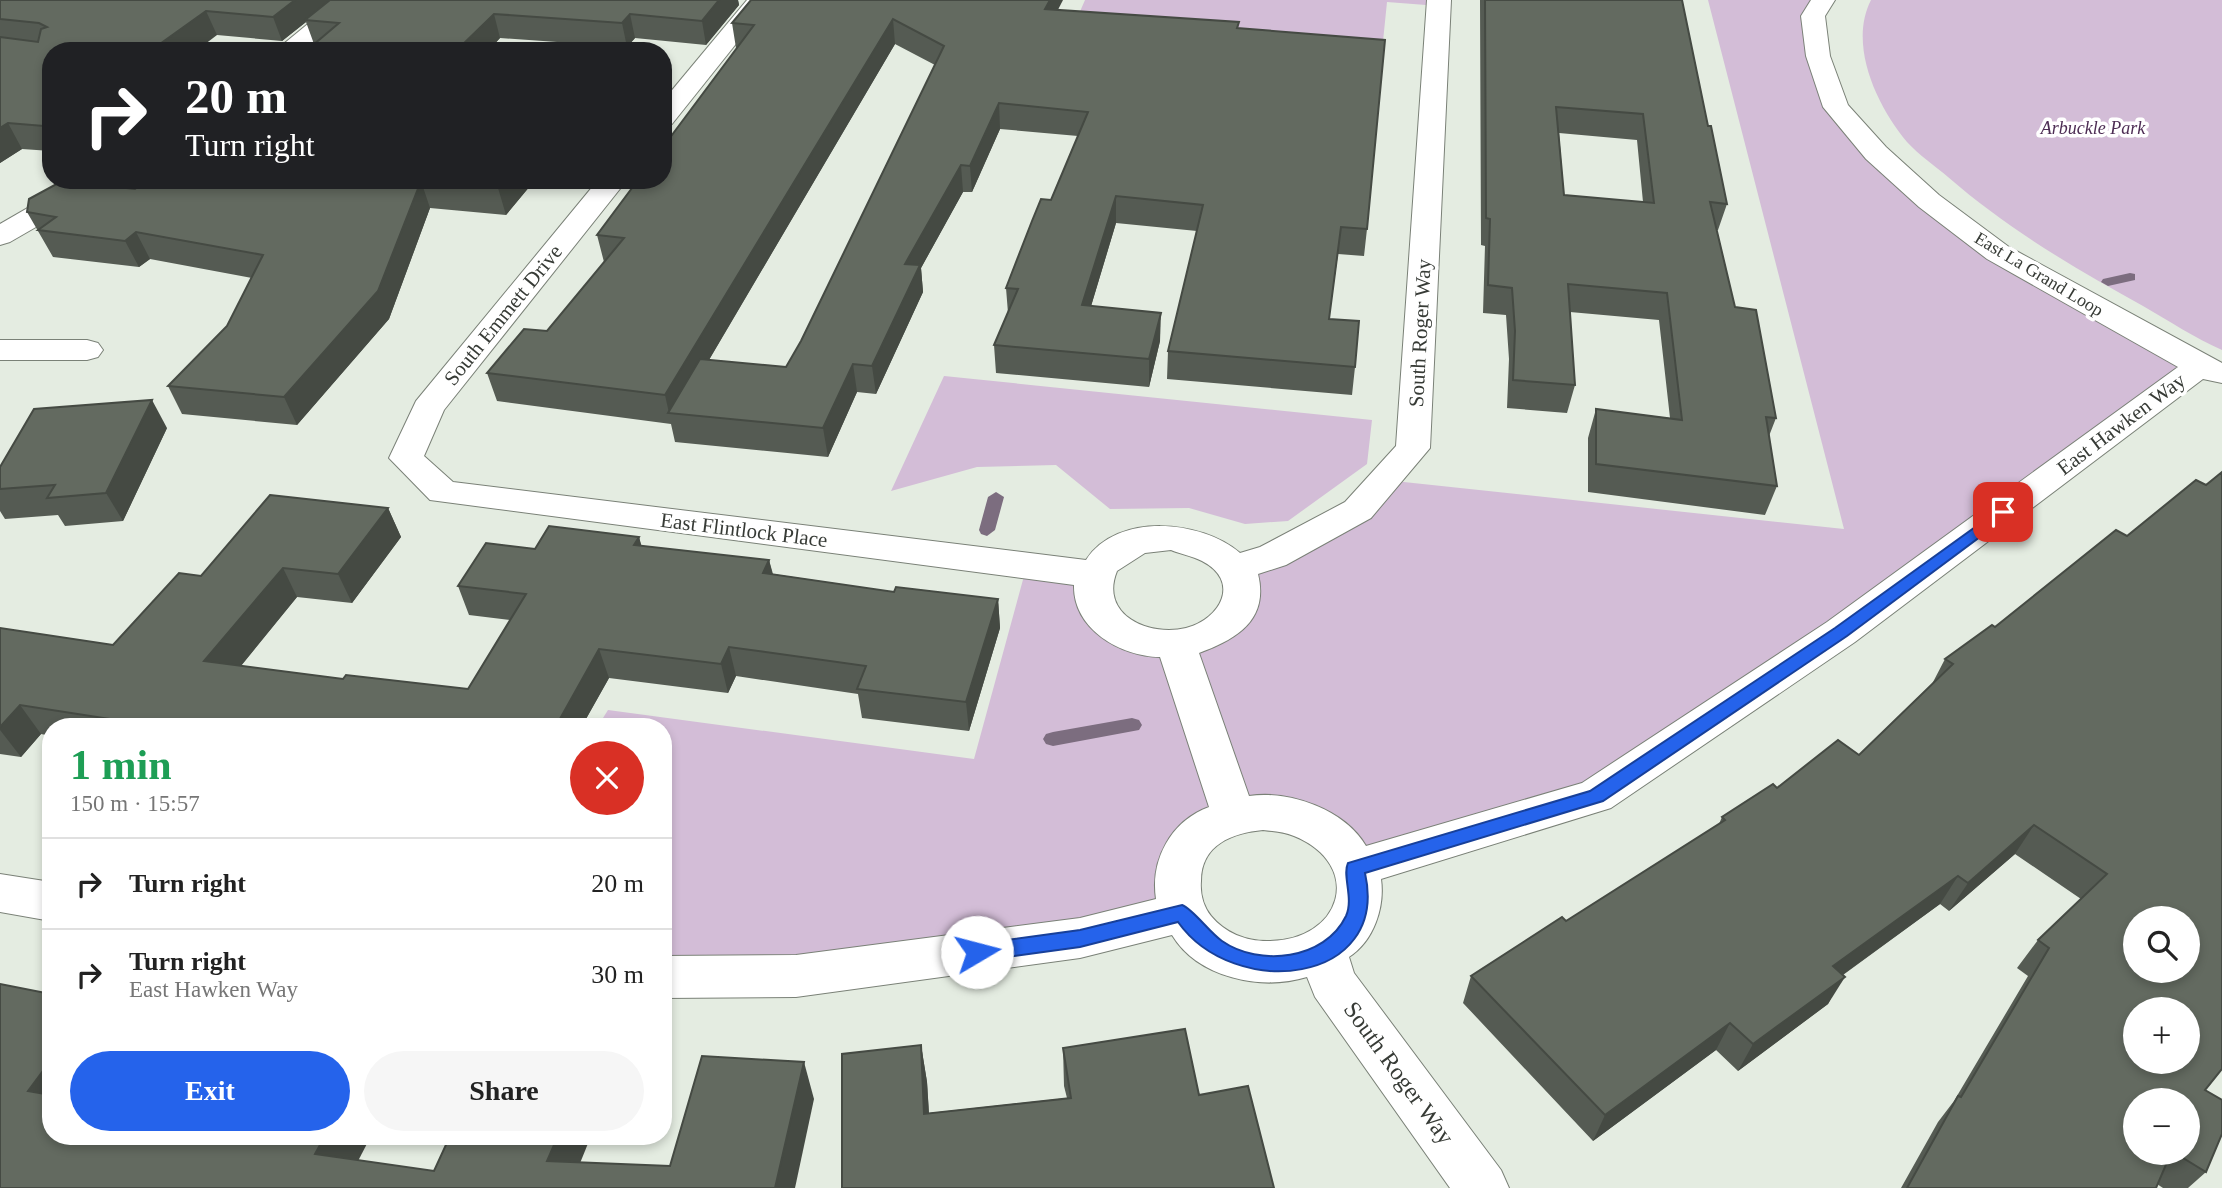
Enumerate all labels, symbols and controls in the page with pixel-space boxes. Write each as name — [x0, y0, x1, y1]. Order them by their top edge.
text: 20 m — [185, 69, 287, 124]
icon: right — [70, 70, 161, 161]
park label: Arbuckle Park — [2040, 118, 2146, 138]
text: Turn right — [185, 127, 315, 163]
street label: East La Grand Loop — [1971, 228, 2107, 320]
street label: South Emmett Drive — [439, 240, 567, 390]
street label: South Roger Way — [1404, 258, 1436, 408]
street label: East Hawken Way — [2052, 368, 2190, 480]
pin — [1973, 482, 2033, 542]
icon: arrive — [1984, 493, 2022, 531]
street label: East Flintlock Place — [659, 508, 829, 552]
button: close — [570, 741, 644, 815]
text: 1 min — [70, 742, 172, 788]
text: 150 m · 15:57 — [70, 791, 200, 816]
icon: right — [70, 865, 108, 903]
text: Turn right — [129, 869, 246, 898]
text: 20 m — [591, 869, 644, 898]
map controls — [2123, 906, 2200, 1165]
button: search — [2123, 906, 2200, 983]
position arrow — [940, 915, 1014, 989]
text: Turn right — [129, 947, 246, 976]
icon: right — [70, 956, 108, 994]
text: 30 m — [591, 960, 644, 989]
text: East Hawken Way — [129, 977, 298, 1002]
street label: South Roger Way — [1339, 997, 1459, 1149]
button: + — [2123, 997, 2200, 1074]
button: Exit — [70, 1051, 350, 1131]
button: Share — [364, 1051, 644, 1131]
button: − — [2123, 1088, 2200, 1165]

